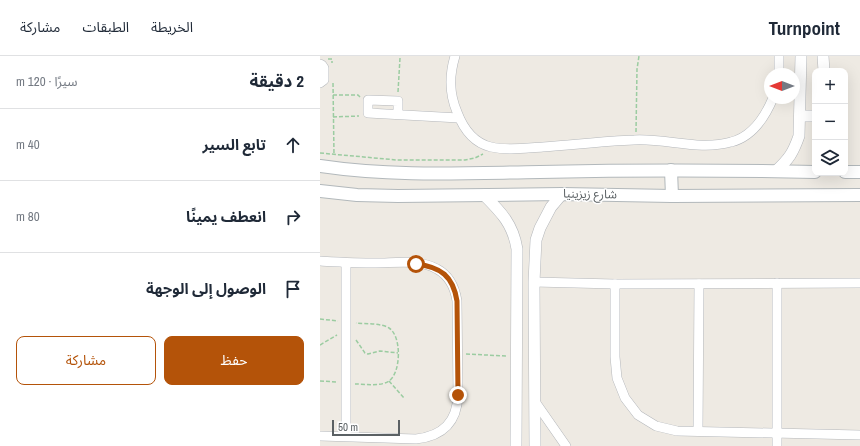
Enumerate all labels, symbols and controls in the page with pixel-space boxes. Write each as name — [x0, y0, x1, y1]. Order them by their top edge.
text: Turnpoint — [768, 15, 840, 41]
text: مشاركة — [20, 18, 60, 36]
text: الطبقات — [82, 18, 129, 36]
text: الخريطة — [151, 18, 193, 36]
north arrow — [764, 68, 800, 104]
map controls — [812, 68, 848, 176]
button: + — [812, 68, 848, 104]
text: 2 دقيقة — [250, 69, 304, 92]
text: سيرًا · 120 m — [16, 73, 78, 90]
button: − — [812, 104, 848, 140]
text: تابع السير — [202, 134, 266, 155]
icon: ahead — [282, 134, 304, 156]
text: 40 m — [16, 136, 40, 153]
button: layers — [812, 140, 848, 176]
street label: شارع زيزينيا — [563, 186, 617, 203]
text: انعطف يمينًا — [186, 206, 266, 227]
icon: right — [282, 206, 304, 228]
text: 80 m — [16, 208, 40, 225]
route start — [407, 255, 425, 273]
text: الوصول إلى الوجهة — [146, 278, 266, 299]
icon: arrive — [282, 278, 304, 300]
button: مشاركة — [16, 336, 156, 385]
button: حفظ — [164, 336, 304, 385]
route end — [449, 386, 467, 404]
scale bar — [332, 418, 400, 437]
text: 50 m — [338, 420, 358, 434]

